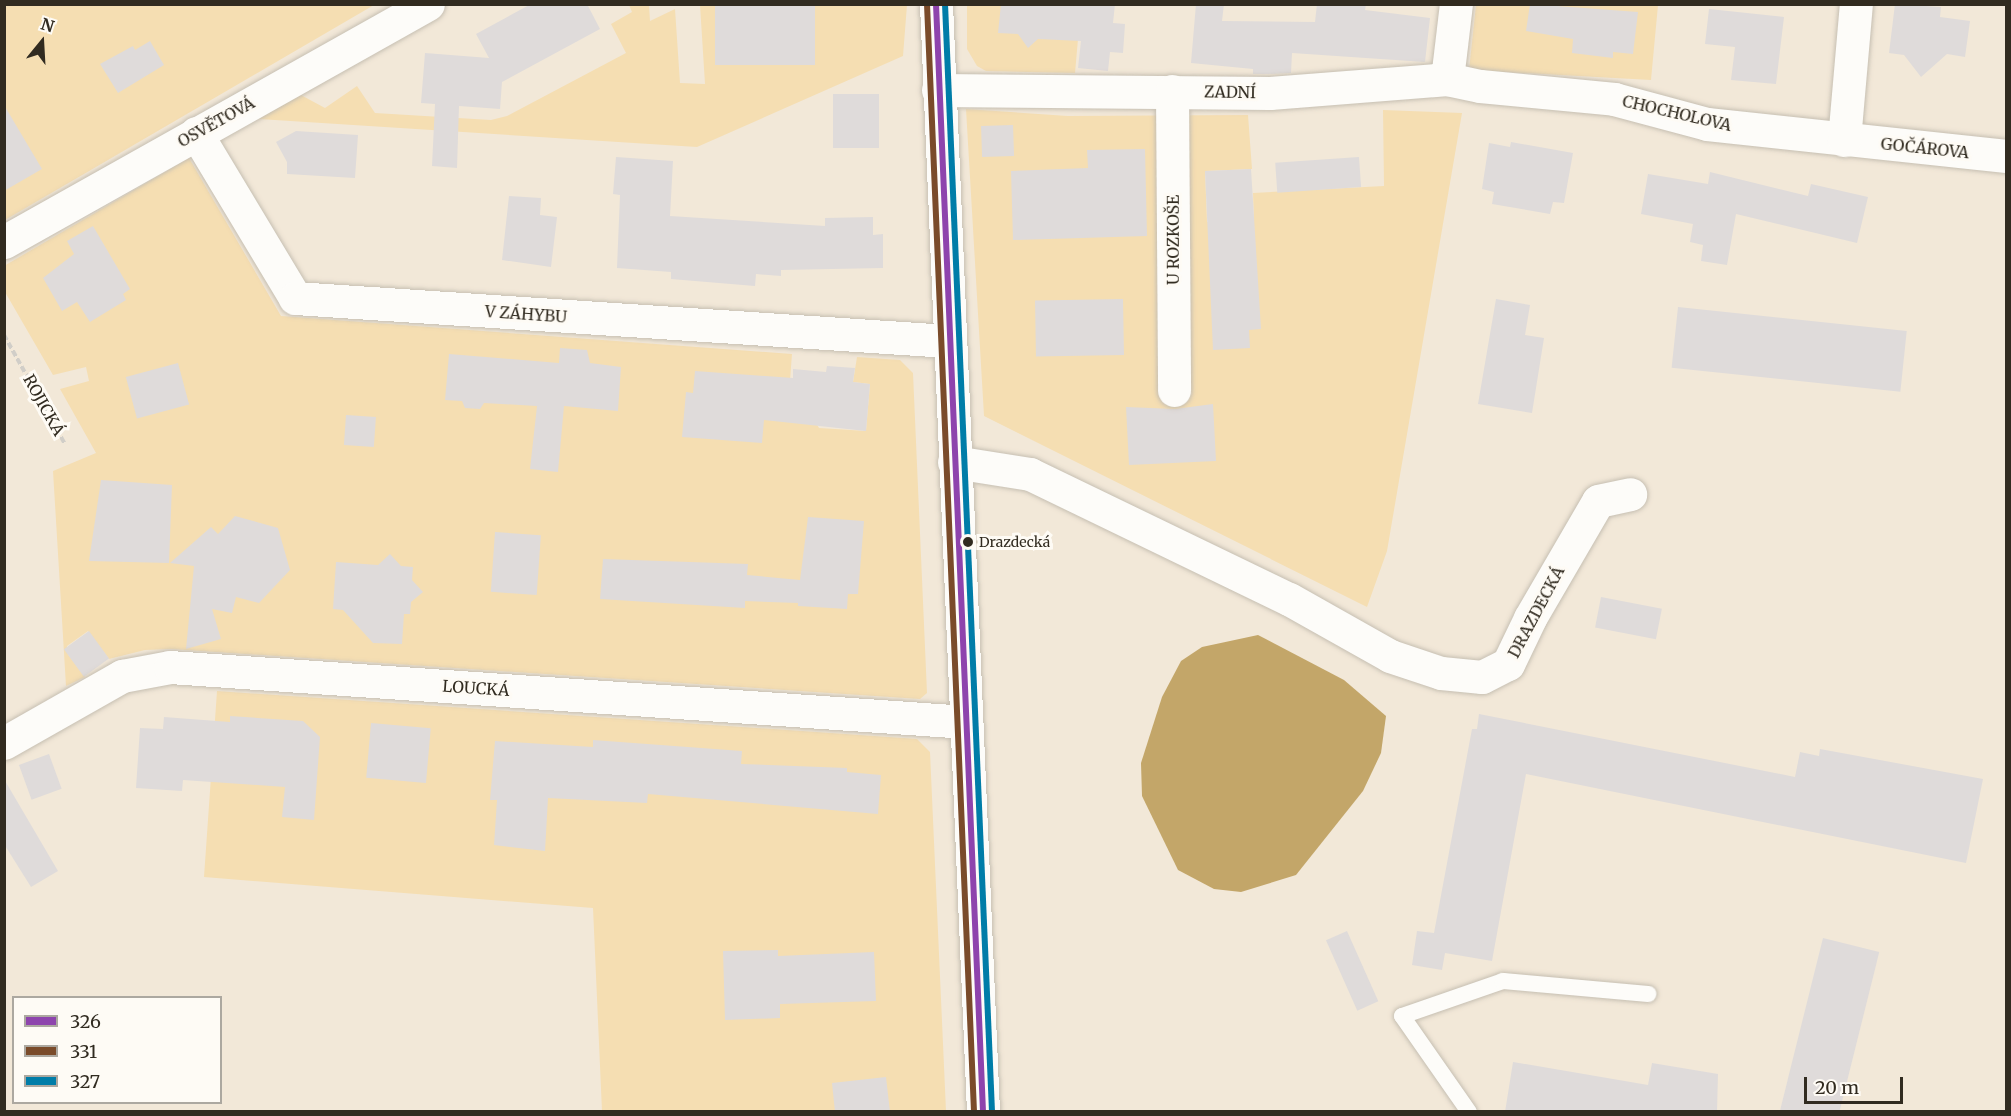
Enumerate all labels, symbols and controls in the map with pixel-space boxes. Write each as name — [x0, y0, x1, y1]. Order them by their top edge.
north arrow — [12, 12, 72, 72]
text: N — [38, 13, 57, 36]
street label: ZADNÍ — [1204, 82, 1256, 102]
street label: CHOCHOLOVA — [1621, 91, 1733, 135]
street label: OSVĚTOVÁ — [174, 93, 258, 151]
street label: GOČÁROVA — [1880, 134, 1970, 162]
street label: U ROZKOŠE — [1163, 195, 1183, 285]
street label: V ZÁHYBU — [484, 302, 568, 326]
street label: ROJICKÁ — [19, 371, 69, 439]
place label: Drazdecká — [979, 534, 1050, 550]
marker: Drazdecká — [962, 536, 974, 548]
street label: DRAZDECKÁ — [1504, 563, 1568, 661]
street label: LOUCKÁ — [442, 676, 510, 700]
legend — [12, 996, 222, 1104]
text: 326 — [70, 1010, 101, 1033]
text: 331 — [70, 1040, 97, 1063]
scale bar — [1807, 1065, 1906, 1103]
text: 327 — [70, 1070, 100, 1093]
text: 20 m — [1815, 1076, 1859, 1099]

